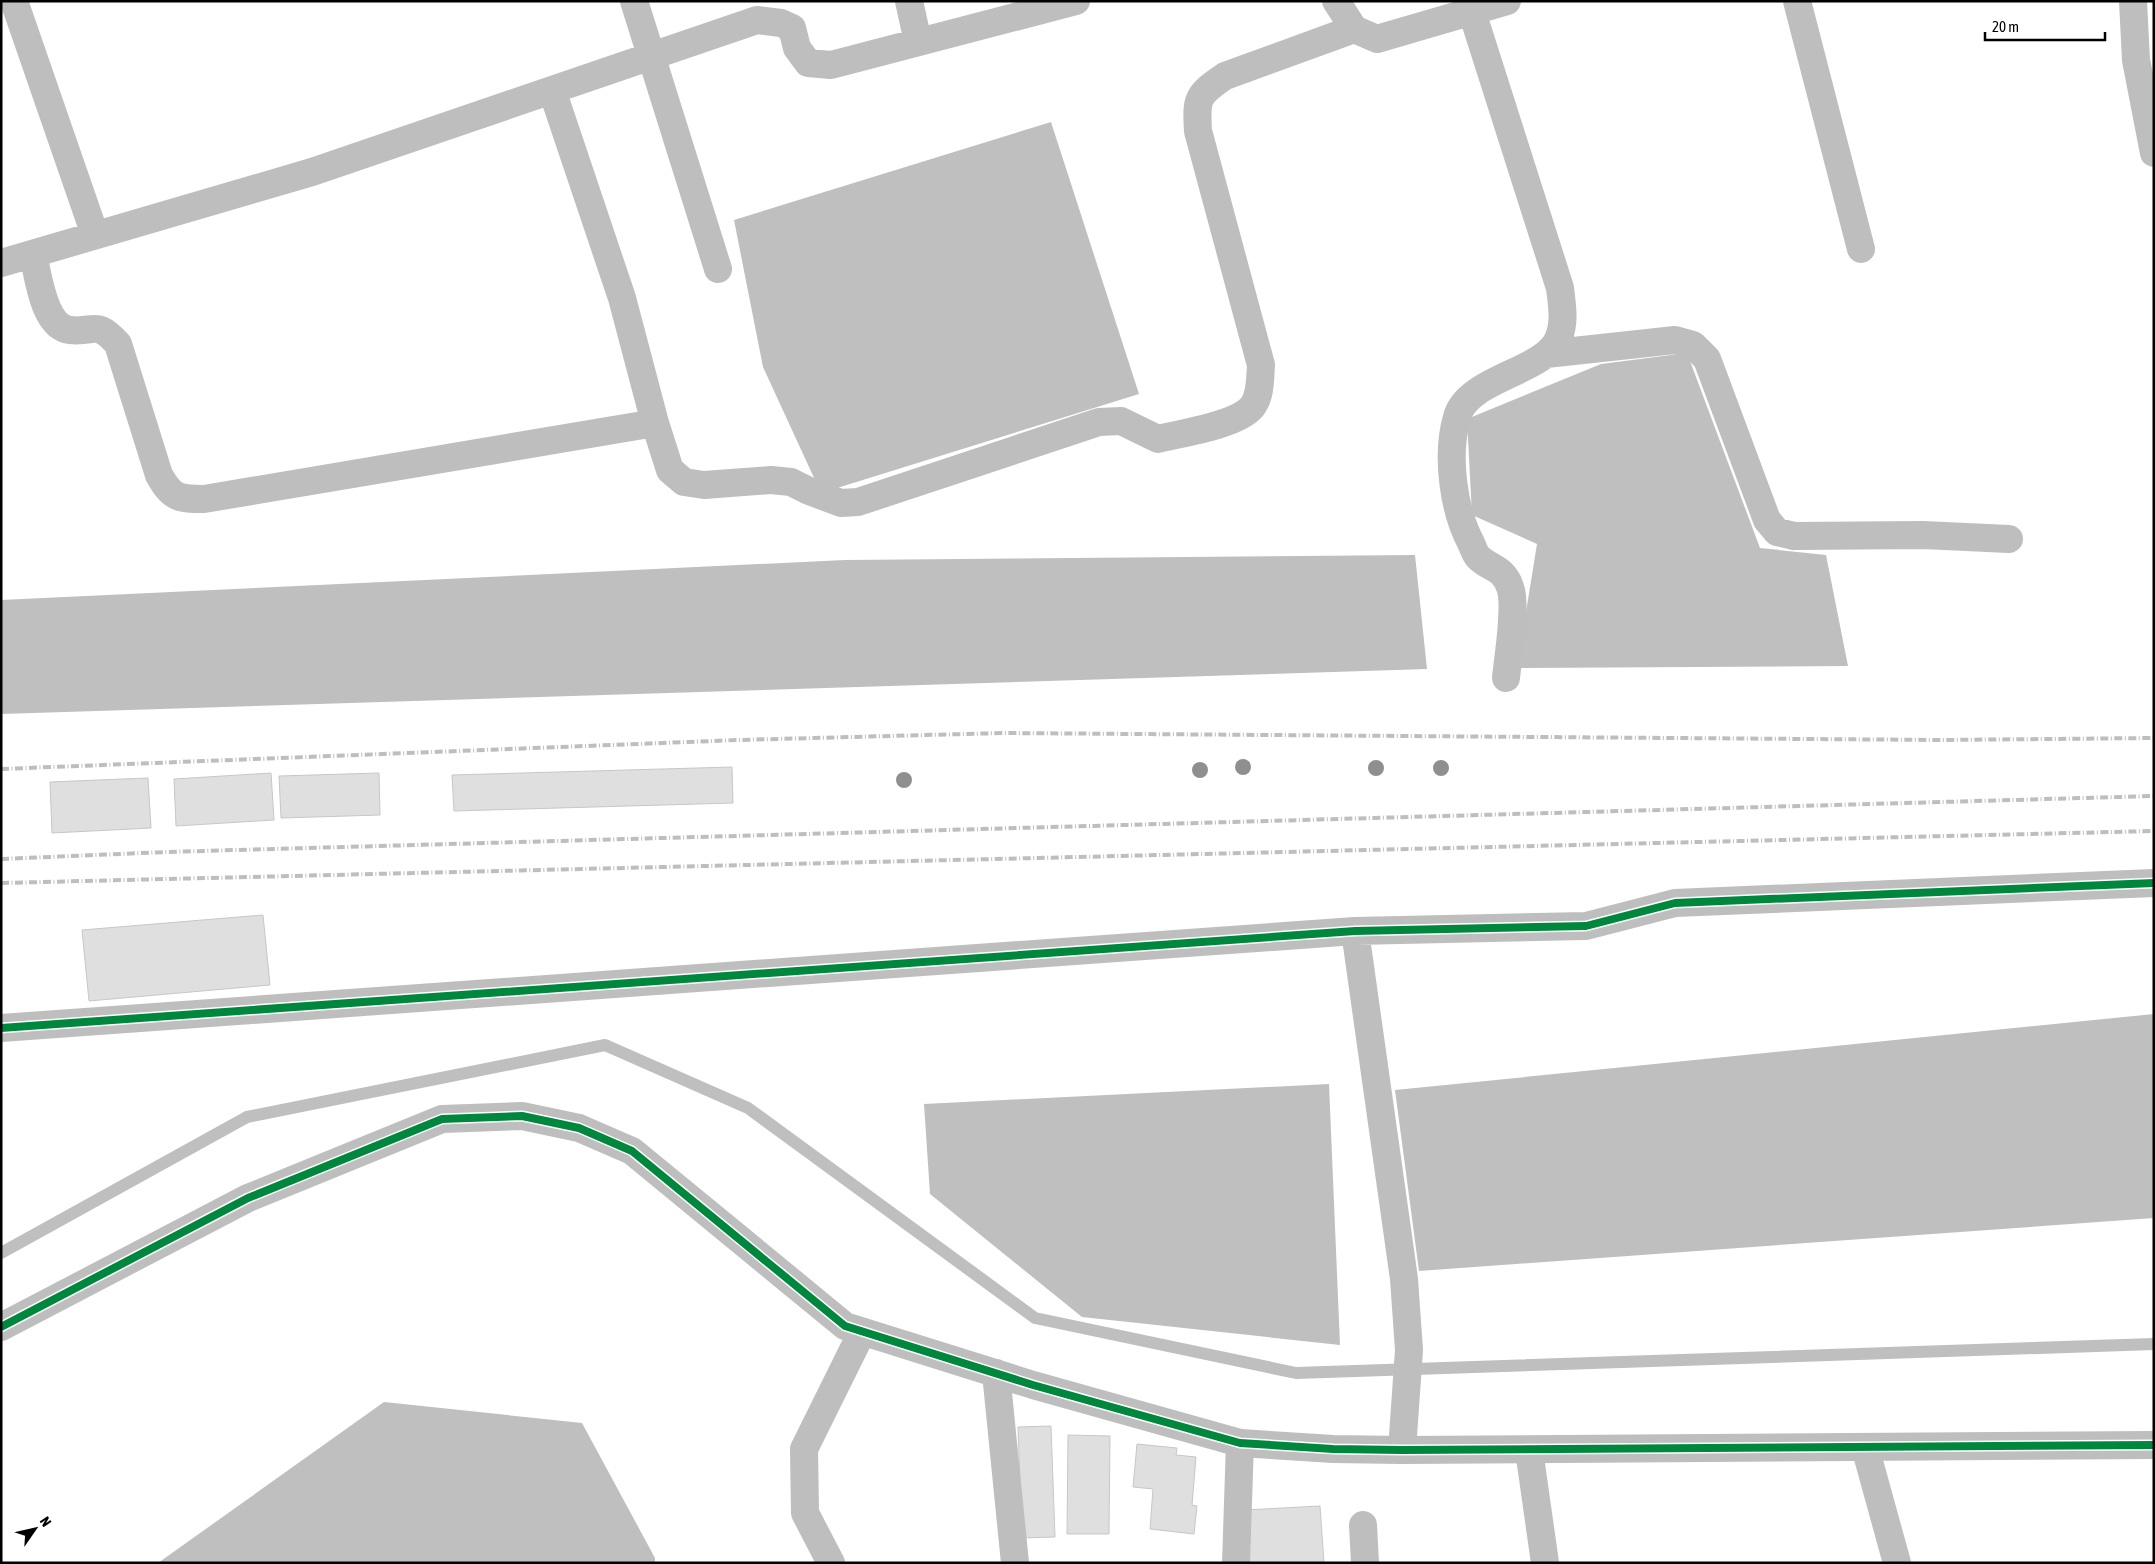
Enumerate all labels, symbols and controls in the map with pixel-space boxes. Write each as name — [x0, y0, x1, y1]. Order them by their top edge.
scale bar — [1985, 10, 2105, 42]
text: 20 m — [1992, 18, 2019, 35]
north arrow — [10, 1504, 60, 1554]
text: N — [37, 1514, 55, 1530]

